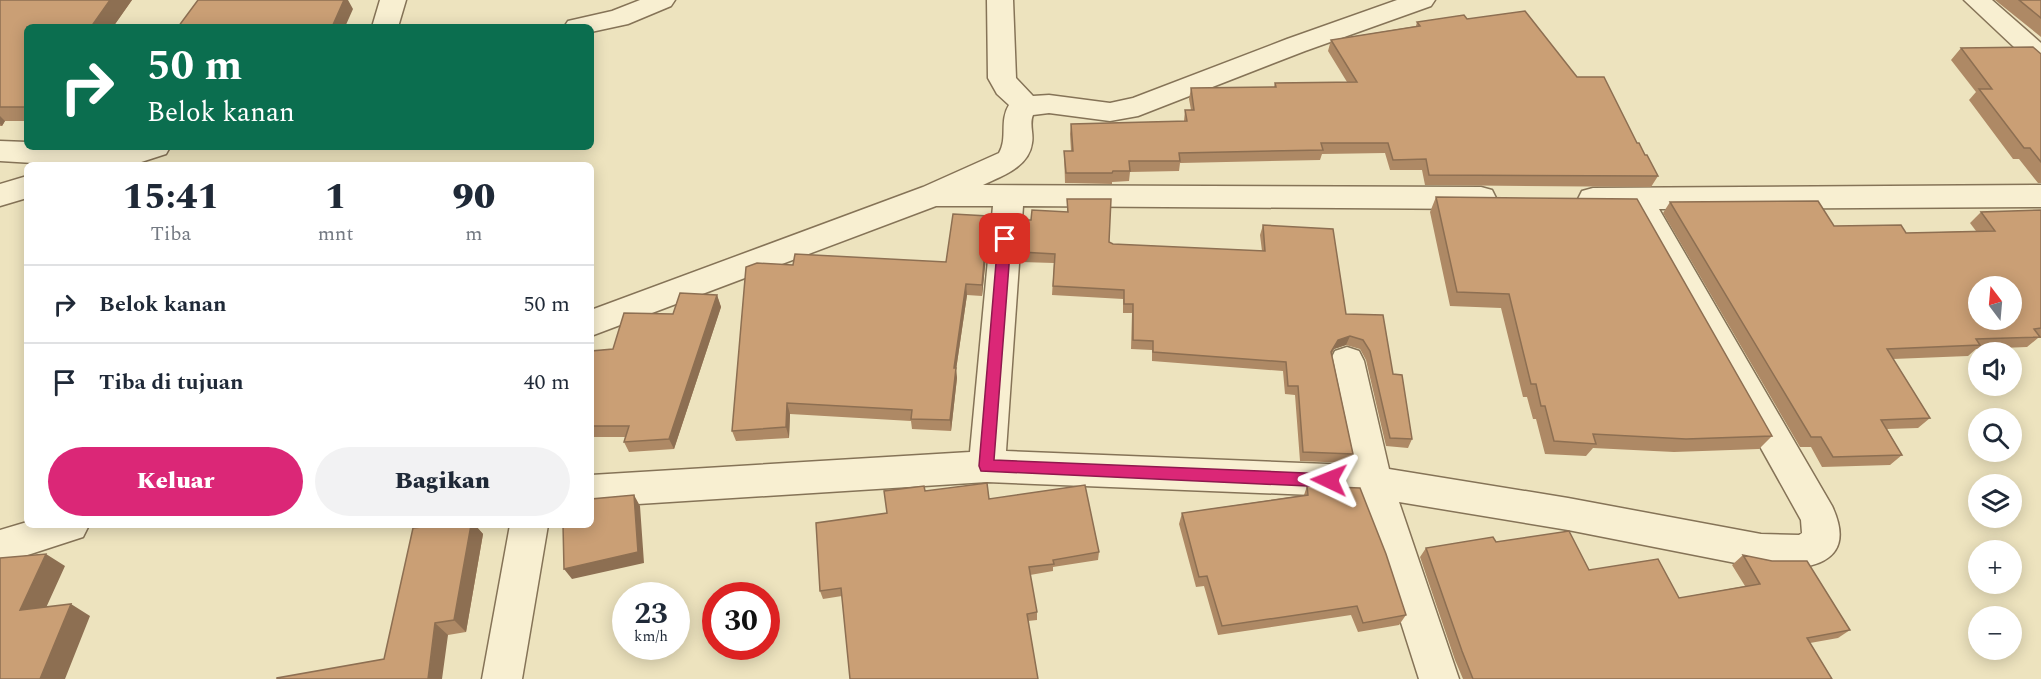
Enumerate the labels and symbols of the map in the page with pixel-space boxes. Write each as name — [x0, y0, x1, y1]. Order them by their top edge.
pin — [979, 213, 1030, 264]
north arrow — [1968, 276, 2022, 330]
position arrow — [1297, 448, 1361, 512]
speed limit sign: 30 — [702, 582, 780, 660]

